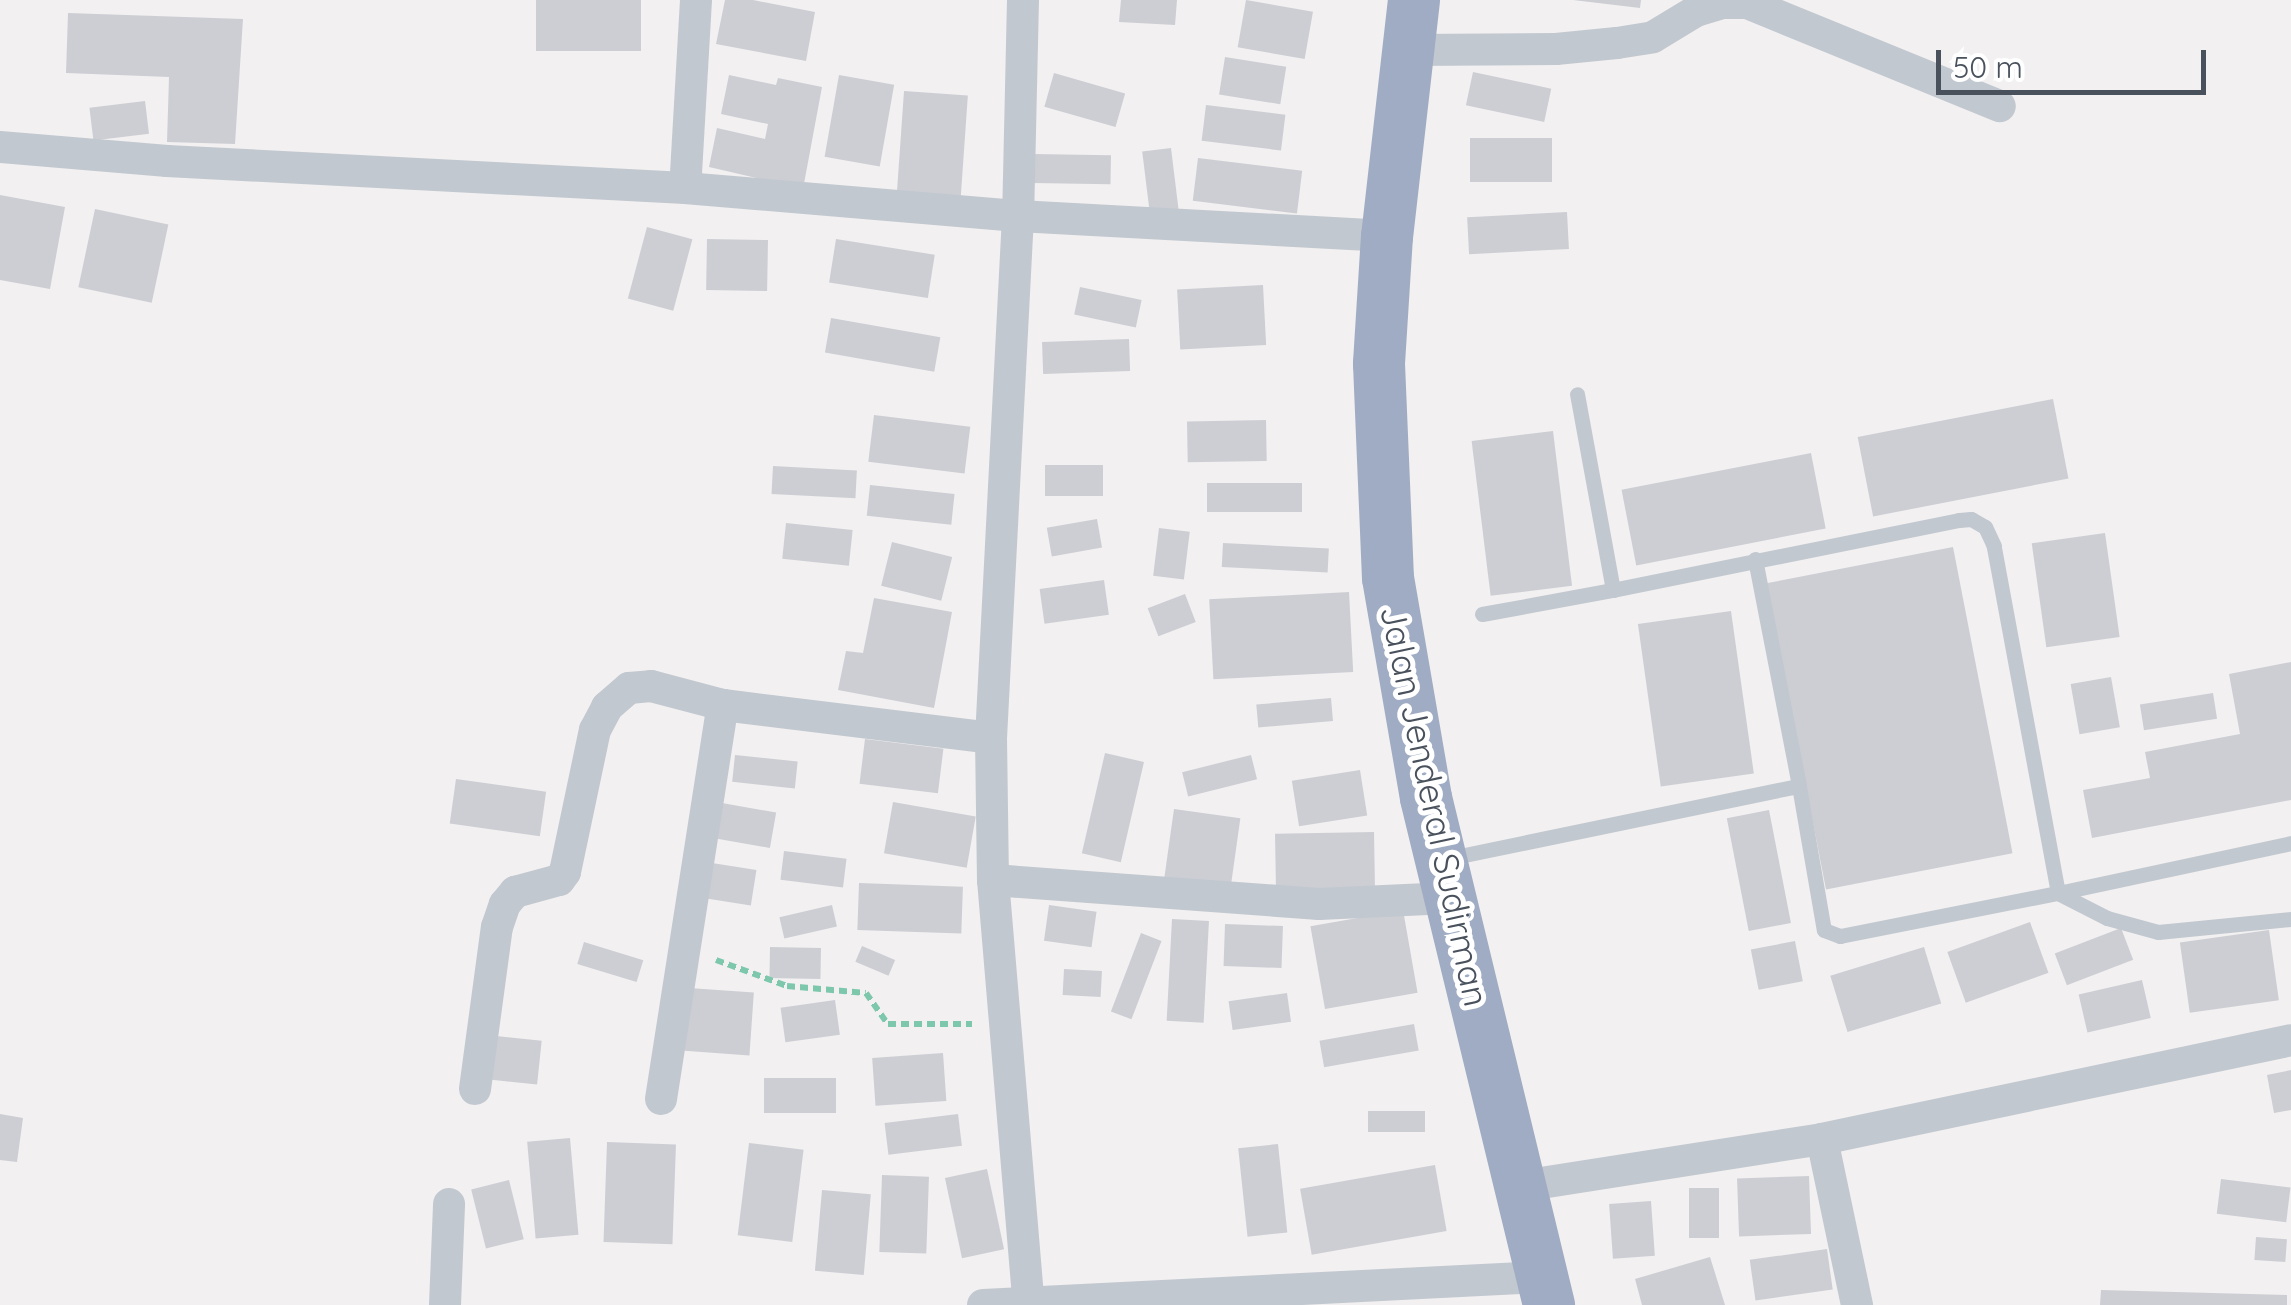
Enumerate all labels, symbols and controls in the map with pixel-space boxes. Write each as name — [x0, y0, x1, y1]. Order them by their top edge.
scale bar — [1941, 30, 2211, 92]
text: 50 m — [1953, 48, 2023, 86]
street label: Jalan Jenderal Sudirman — [1372, 602, 1498, 1010]

